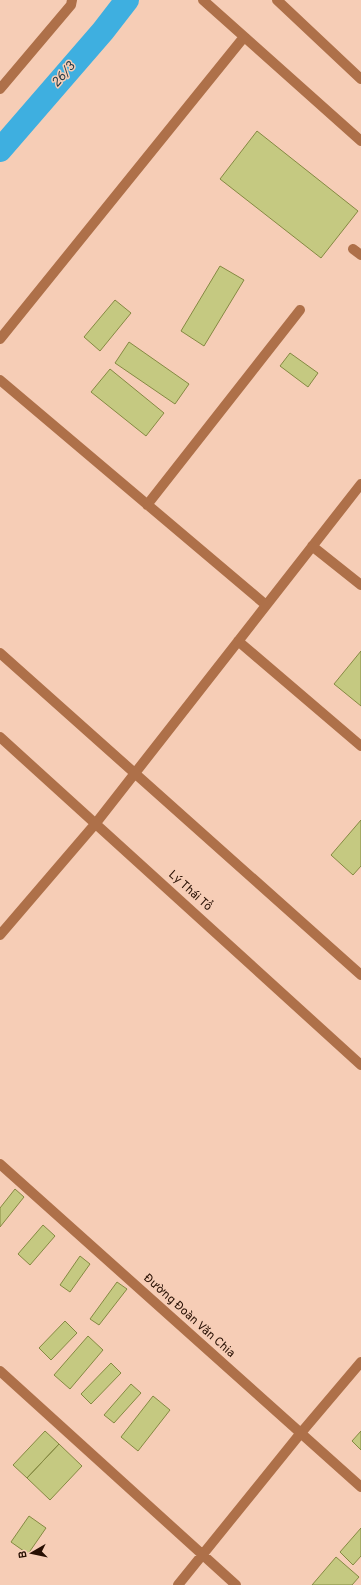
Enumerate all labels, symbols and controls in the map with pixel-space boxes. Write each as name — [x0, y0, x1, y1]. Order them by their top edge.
water label: 26/3 — [49, 58, 80, 91]
street label: Lý Thái Tổ — [165, 867, 216, 915]
street label: Đường Đoàn Văn Chia — [140, 1271, 238, 1361]
north arrow — [12, 1533, 52, 1573]
text: B — [16, 1550, 31, 1559]

